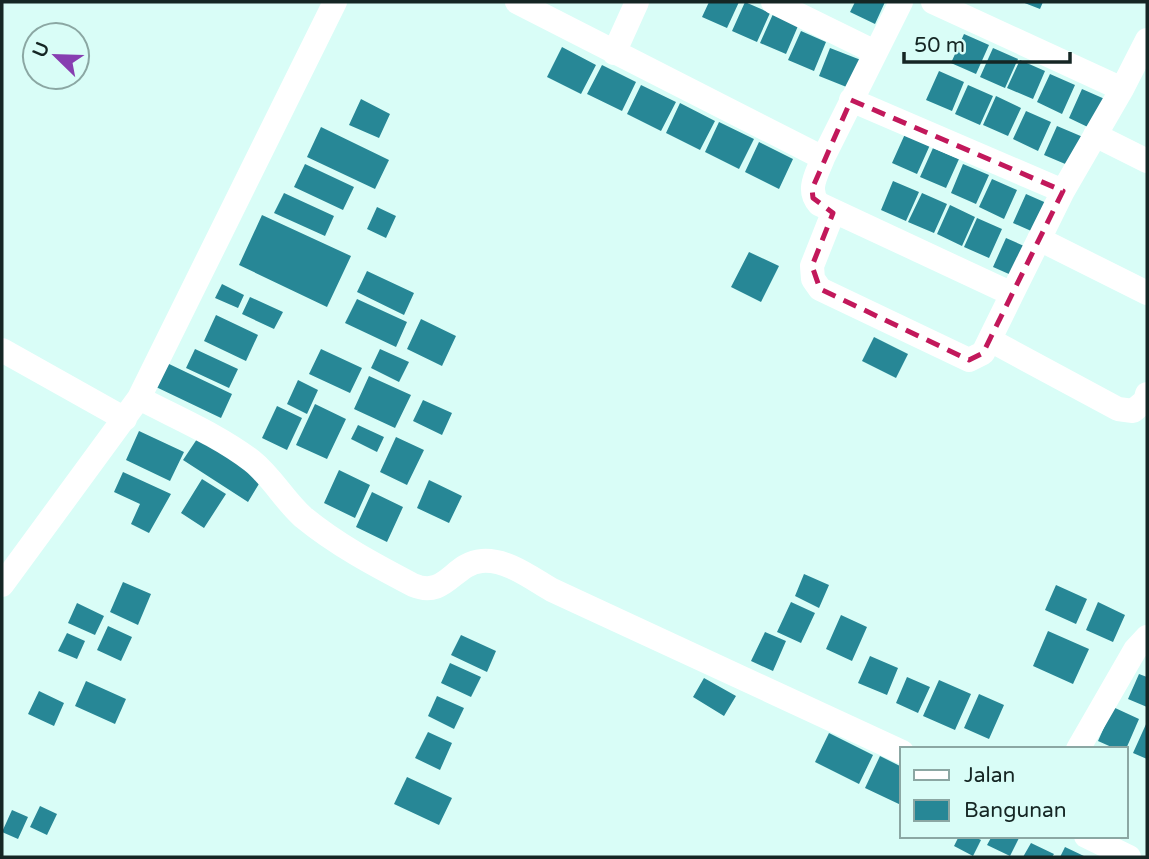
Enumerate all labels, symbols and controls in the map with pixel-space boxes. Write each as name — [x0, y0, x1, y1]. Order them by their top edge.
north arrow — [21, 21, 91, 91]
scale bar — [904, 21, 1070, 65]
text: 50 m — [914, 33, 965, 58]
text: U — [28, 39, 54, 61]
legend — [900, 747, 1128, 838]
text: Jalan — [964, 763, 1015, 788]
text: Bangunan — [964, 798, 1067, 823]

